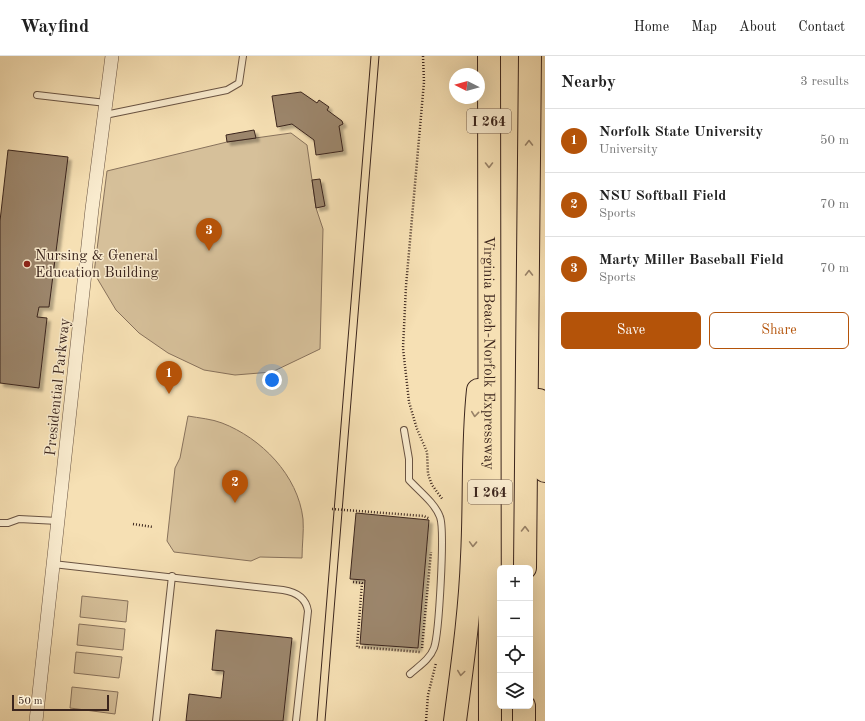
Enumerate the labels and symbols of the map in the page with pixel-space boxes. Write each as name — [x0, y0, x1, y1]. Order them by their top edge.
north arrow — [449, 68, 485, 104]
road number: I 264 — [467, 109, 511, 133]
one-way arrow — [525, 140, 533, 146]
one-way arrow — [485, 162, 493, 168]
pin: 3 — [196, 218, 222, 251]
street label: Virginia Beach-Norfolk Expressway — [480, 236, 496, 470]
place label: Nursing & General Education Building — [35, 249, 159, 281]
marker: Nursing & General Education Building — [22, 259, 32, 269]
one-way arrow — [525, 270, 533, 276]
street label: Presidential Parkway — [44, 317, 73, 457]
pin: 1 — [156, 361, 182, 394]
your location — [262, 370, 282, 390]
one-way arrow — [471, 411, 480, 417]
pin: 2 — [222, 470, 248, 503]
road number: I 264 — [468, 480, 512, 504]
one-way arrow — [521, 526, 530, 532]
one-way arrow — [469, 541, 477, 547]
one-way arrow — [457, 670, 466, 676]
scale bar — [12, 693, 109, 712]

